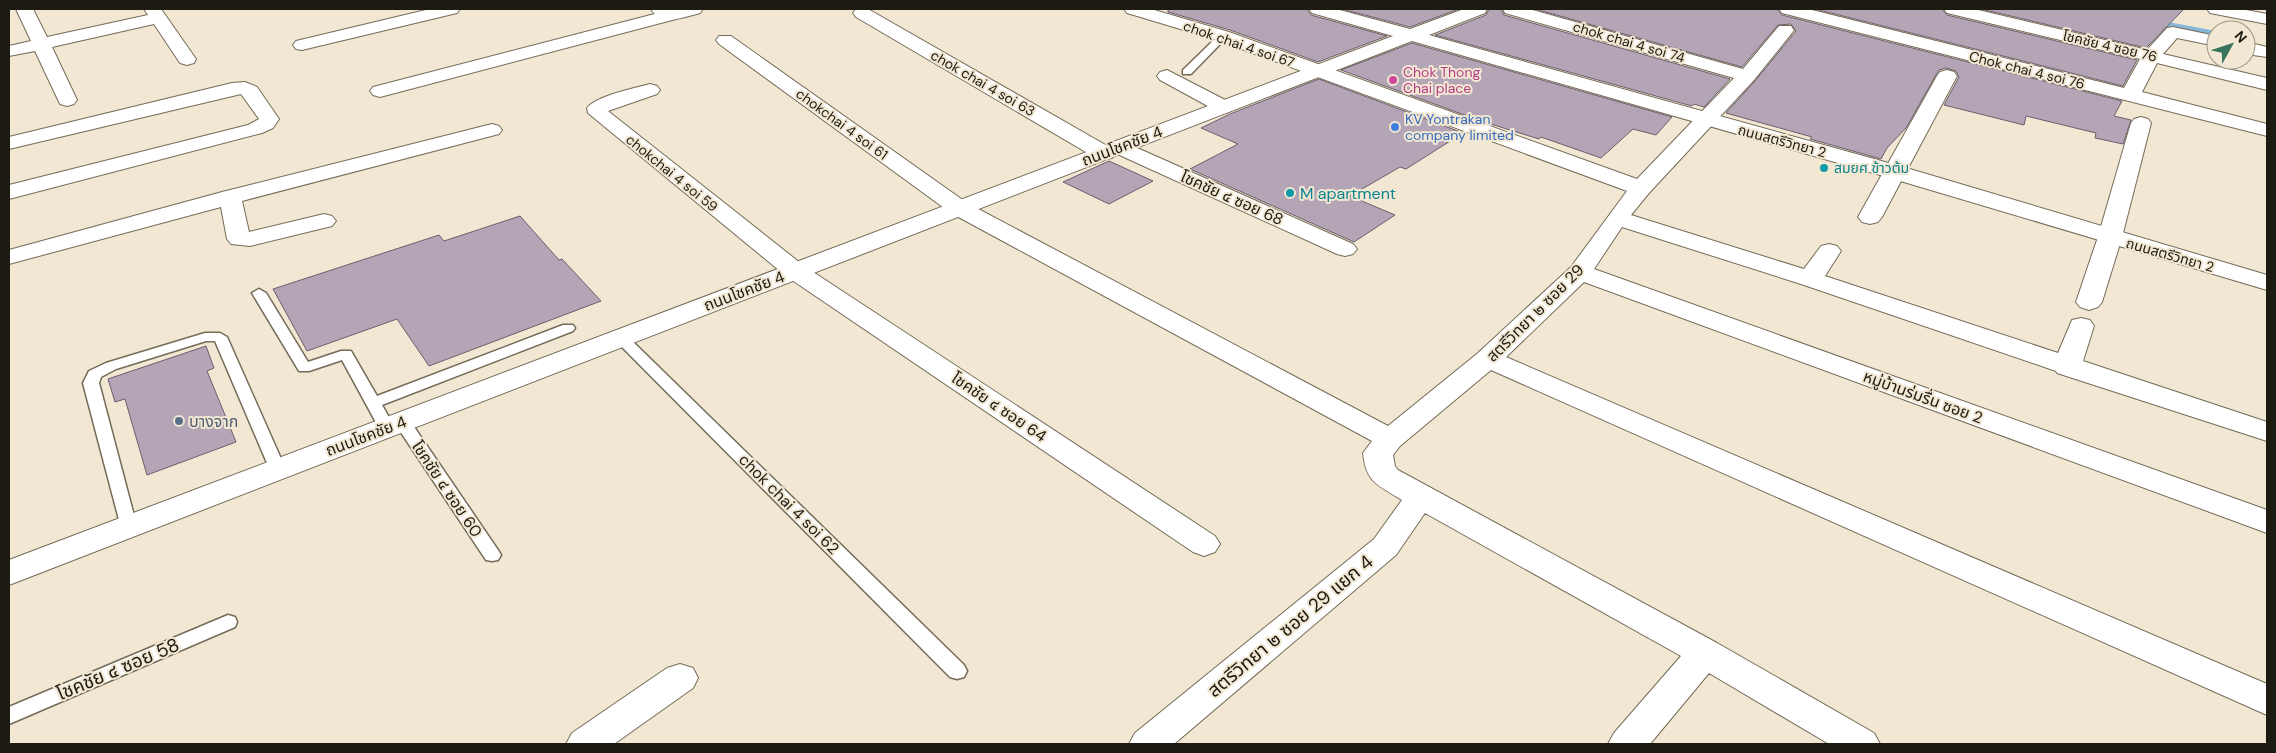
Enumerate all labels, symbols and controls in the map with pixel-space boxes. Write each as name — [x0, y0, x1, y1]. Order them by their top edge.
street label: chok chai 4 soi 67 — [1181, 17, 1297, 71]
street label: chok chai 4 soi 74 — [1571, 17, 1688, 67]
north arrow — [2206, 20, 2256, 70]
street label: โชคชัย 4 ซอย 76 — [2061, 26, 2159, 66]
text: N — [2231, 27, 2251, 46]
street label: chok chai 4 soi 63 — [928, 46, 1038, 120]
street label: Chok chai 4 soi 76 — [1967, 47, 2087, 93]
place label: Chok Thong Chai place — [1403, 63, 1480, 97]
marker: Chok Thong Chai place — [1387, 74, 1399, 86]
street label: chokchai 4 soi 61 — [792, 85, 892, 163]
place label: KV Yontrakan company limited — [1405, 110, 1514, 144]
street label: ถนนโชคชัย 4 — [1079, 121, 1166, 171]
marker: KV Yontrakan company limited — [1389, 121, 1401, 133]
street label: ถนนสตรีวิทยา 2 — [1736, 121, 1828, 161]
street label: chokchai 4 soi 59 — [622, 130, 722, 216]
place label: สมยศ ข้าวต้ม — [1834, 159, 1909, 177]
marker: สมยศ ข้าวต้ม — [1818, 162, 1830, 174]
street label: โชคชัย ๔ ซอย 68 — [1177, 166, 1287, 230]
place label: M apartment — [1300, 183, 1396, 204]
marker: M apartment — [1284, 187, 1296, 199]
street label: ถนนสตรีวิทยา 2 — [2124, 234, 2216, 276]
street label: สตรีวิทยา ๒ ซอย 29 — [1482, 260, 1588, 366]
street label: ถนนโชคชัย 4 — [701, 266, 788, 316]
street label: หมู่บ้านร่มรื่น ซอย 2 — [1860, 365, 1986, 428]
street label: โชคชัย ๔ ซอย 64 — [947, 367, 1051, 447]
place label: บางจาก — [189, 411, 238, 432]
street label: ถนนโชคชัย 4 — [323, 411, 410, 461]
marker: บางจาก — [173, 415, 185, 427]
street label: โชคชัย ๔ ซอย 60 — [407, 437, 487, 541]
street label: chok chai 4 soi 62 — [734, 449, 844, 559]
street label: สตรีวิทยา ๒ ซอย 29 แยก 4 — [1202, 549, 1378, 703]
street label: โชคชัย ๔ ซอย 58 — [53, 632, 183, 706]

